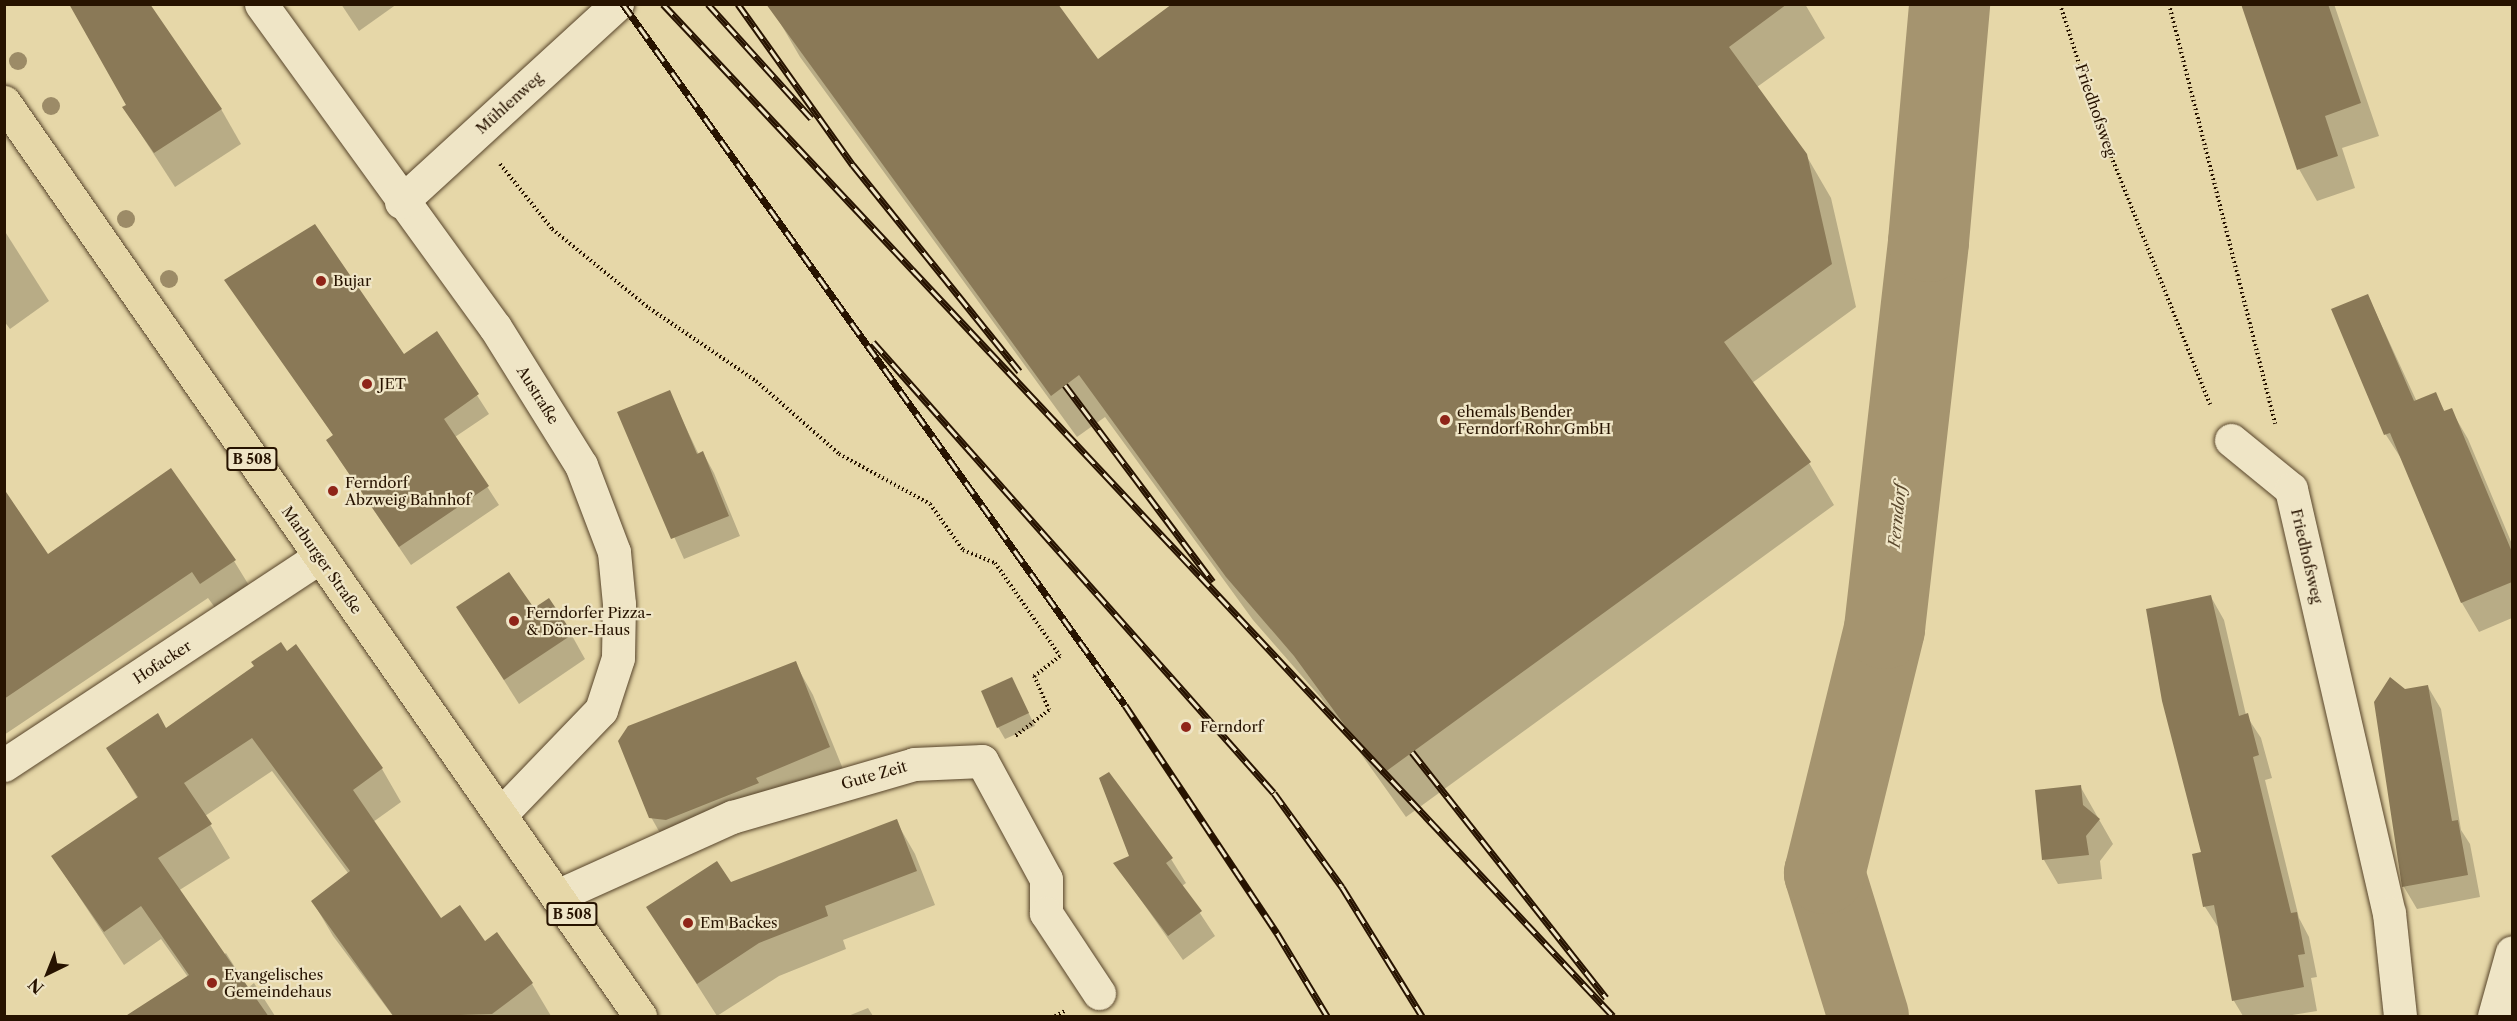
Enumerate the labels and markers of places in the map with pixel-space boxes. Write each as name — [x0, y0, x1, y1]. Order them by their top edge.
place label: Bujar — [333, 272, 371, 290]
marker: Bujar — [314, 274, 328, 288]
place label: JET — [379, 375, 406, 393]
marker: JET — [360, 377, 374, 391]
place label: ehemals Bender Ferndorf Rohr GmbH — [1457, 402, 1612, 437]
marker: ehemals Bender Ferndorf Rohr GmbH — [1438, 413, 1452, 427]
place label: Ferndorf Abzweig Bahnhof — [345, 473, 471, 508]
marker: Ferndorf Abzweig Bahnhof — [326, 484, 340, 498]
place label: Ferndorfer Pizza- & Döner-Haus — [526, 603, 652, 638]
marker: Ferndorfer Pizza- & Döner-Haus — [507, 614, 521, 628]
marker: Ferndorf — [1177, 718, 1195, 736]
place label: Ferndorf — [1200, 718, 1263, 736]
place label: Em Backes — [700, 914, 778, 932]
marker: Em Backes — [681, 916, 695, 930]
place label: Evangelisches Gemeindehaus — [224, 965, 331, 1000]
marker: Evangelisches Gemeindehaus — [205, 976, 219, 990]

